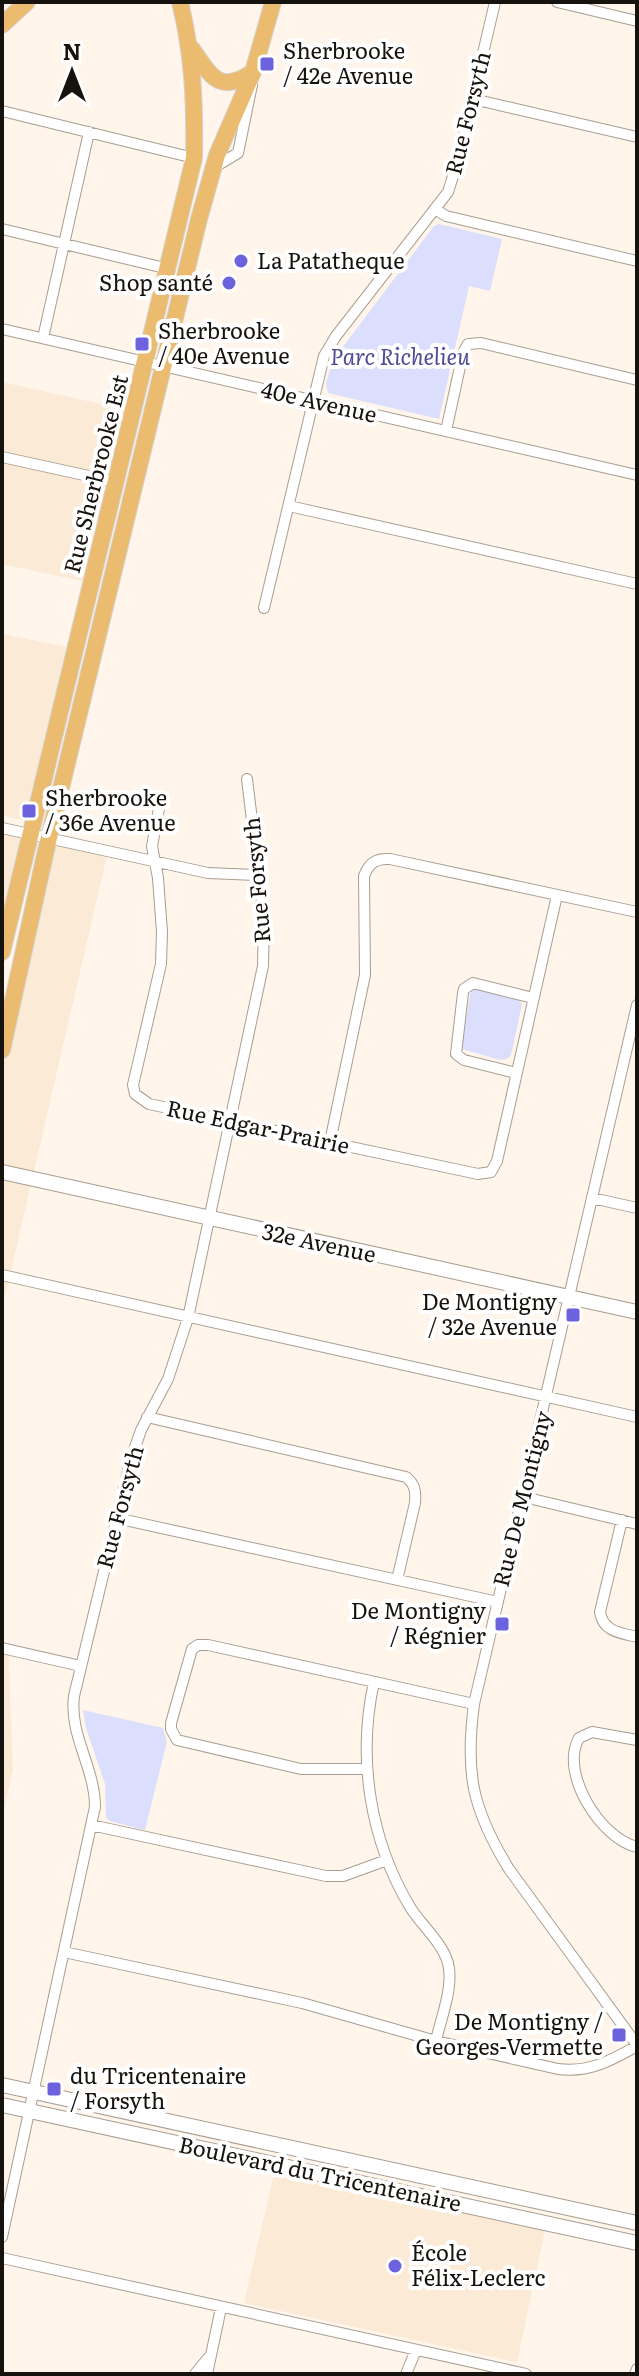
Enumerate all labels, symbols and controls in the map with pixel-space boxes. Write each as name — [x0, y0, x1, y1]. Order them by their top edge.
north arrow — [32, 32, 112, 112]
place label: Sherbrooke / 42e Avenue — [283, 33, 413, 91]
text: N — [63, 34, 81, 67]
street label: Rue Forsyth — [435, 47, 498, 178]
marker: Sherbrooke / 42e Avenue — [258, 55, 276, 73]
place label: La Patatheque — [257, 243, 405, 276]
marker: La Patatheque — [232, 252, 250, 270]
place label: Shop santé — [99, 265, 213, 298]
marker: Shop santé — [220, 274, 238, 292]
place label: Sherbrooke / 40e Avenue — [158, 313, 290, 371]
marker: Sherbrooke / 40e Avenue — [133, 335, 151, 353]
park label: Parc Richelieu — [330, 339, 470, 372]
street label: Rue Sherbrooke Est — [54, 371, 135, 577]
street label: 40e Avenue — [258, 371, 380, 430]
place label: Sherbrooke / 36e Avenue — [45, 780, 176, 838]
marker: Sherbrooke / 36e Avenue — [20, 802, 38, 820]
street label: Rue Forsyth — [234, 816, 277, 944]
street label: Rue Edgar-Prairie — [164, 1090, 353, 1161]
street label: 32e Avenue — [259, 1213, 379, 1270]
place label: De Montigny / 32e Avenue — [422, 1284, 557, 1342]
marker: De Montigny / 32e Avenue — [564, 1306, 582, 1324]
street label: Rue De Montigny — [483, 1407, 558, 1590]
street label: Rue Forsyth — [86, 1441, 151, 1572]
place label: De Montigny / Régnier — [351, 1593, 487, 1651]
marker: De Montigny / Régnier — [493, 1615, 511, 1633]
place label: De Montigny / Georges-Vermette — [415, 2004, 603, 2062]
marker: De Montigny / Georges-Vermette — [610, 2026, 628, 2044]
place label: du Tricentenaire / Forsyth — [70, 2058, 246, 2116]
marker: du Tricentenaire / Forsyth — [45, 2080, 63, 2098]
street label: Boulevard du Tricentenaire — [176, 2126, 465, 2219]
place label: École Félix-Leclerc — [411, 2235, 545, 2293]
marker: École Félix-Leclerc — [386, 2257, 404, 2275]

